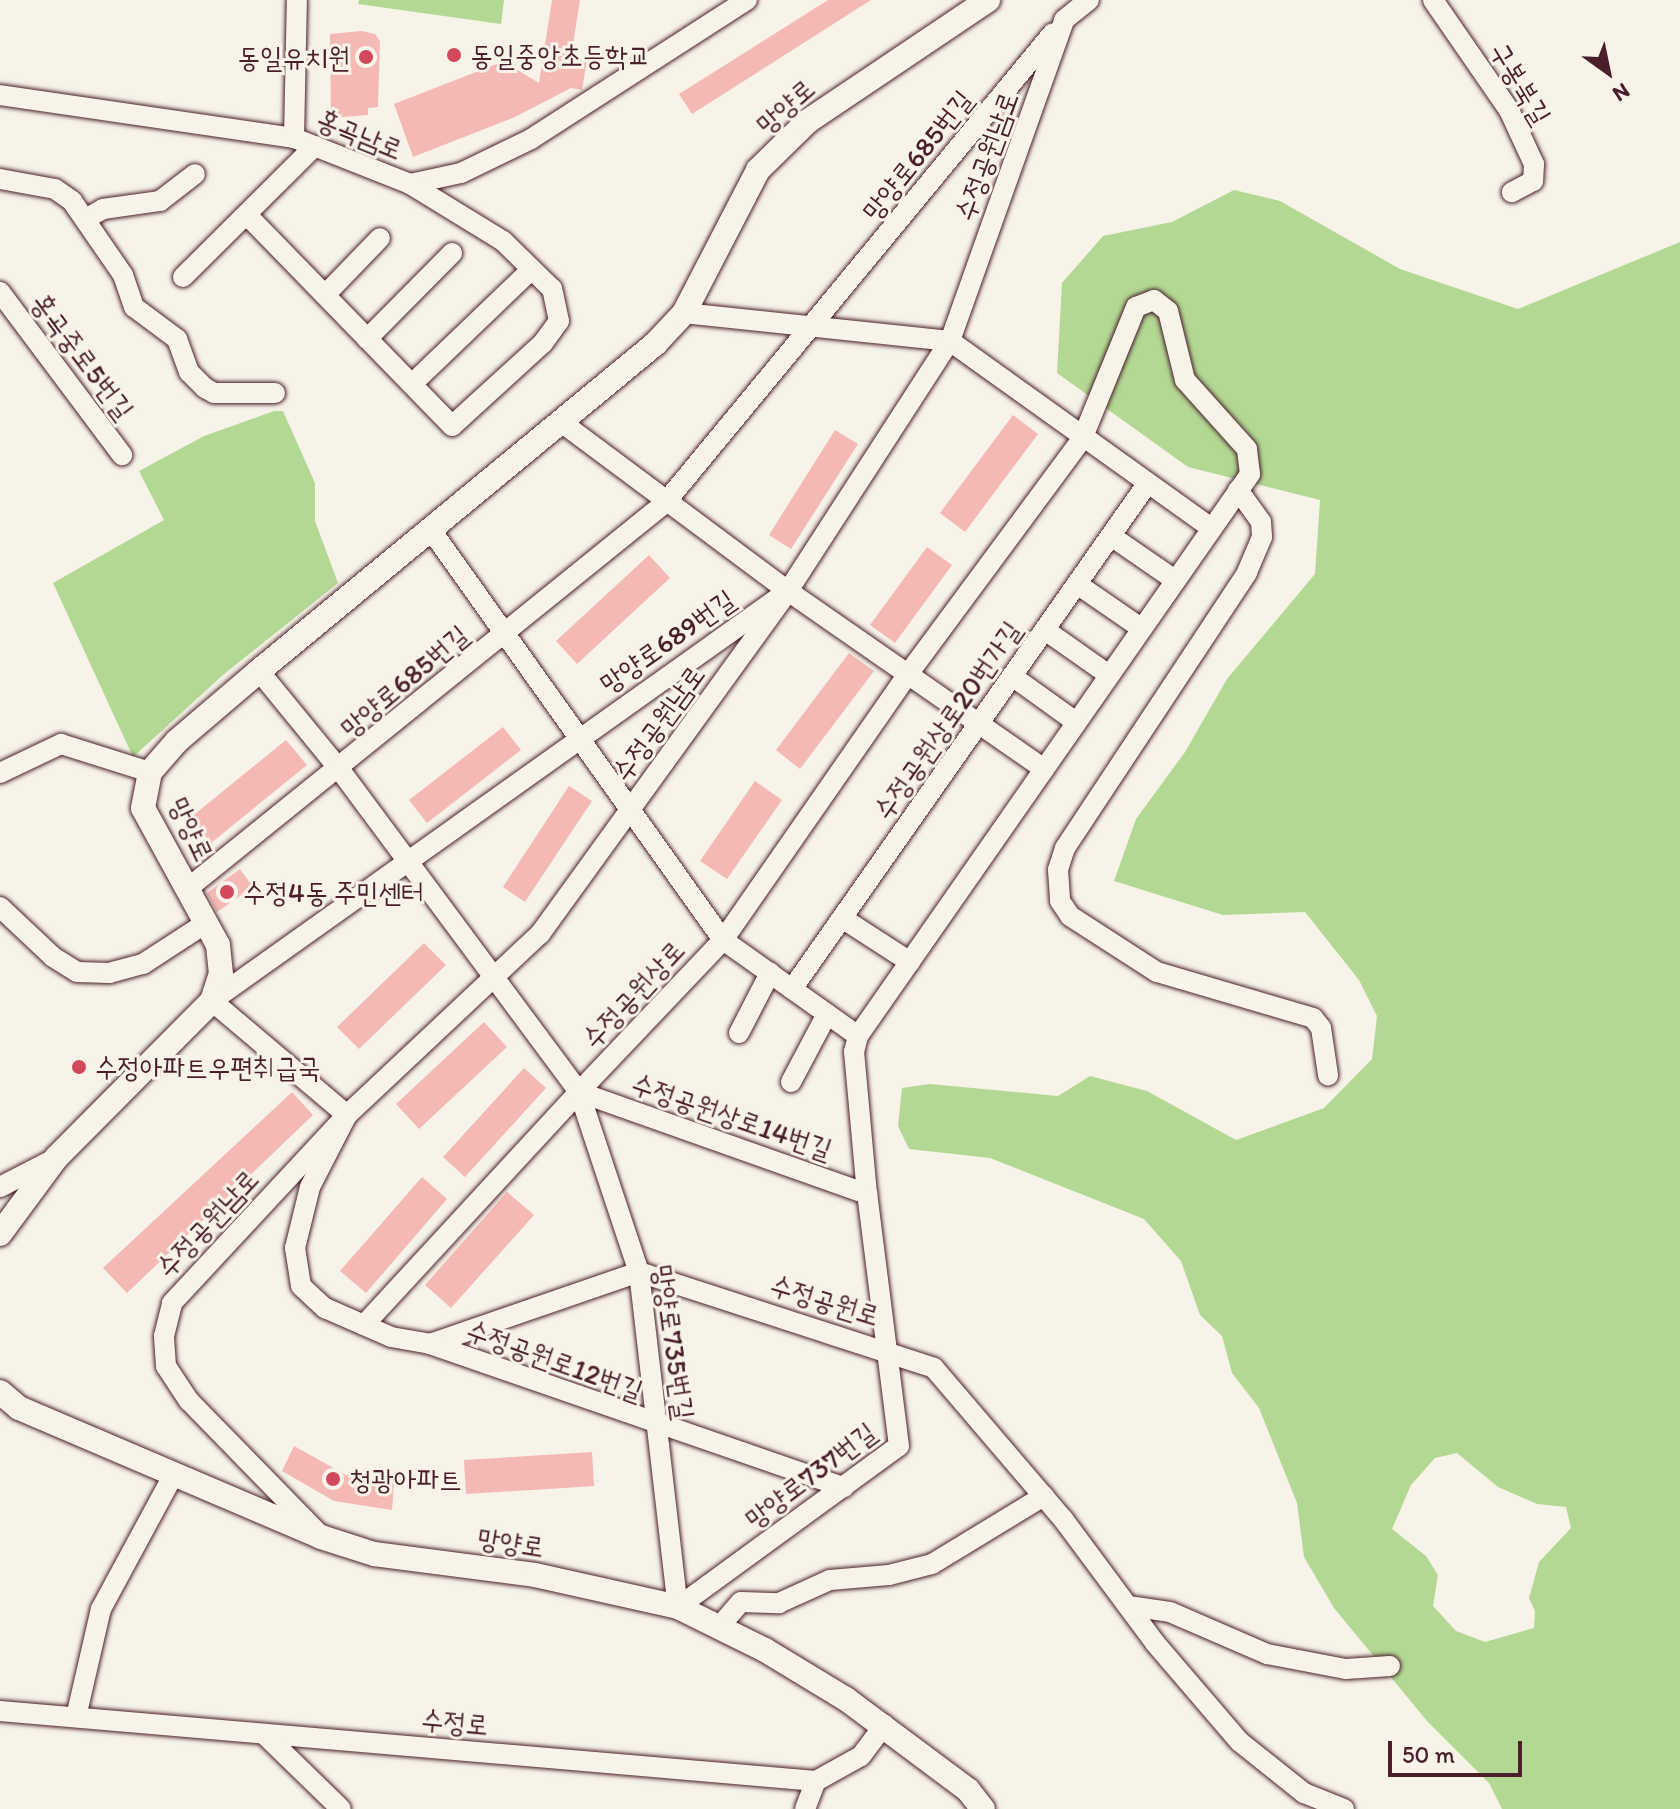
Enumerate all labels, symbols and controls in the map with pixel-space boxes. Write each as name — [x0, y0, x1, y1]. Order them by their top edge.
north arrow — [1568, 32, 1648, 112]
street label: 구봉북길 — [1483, 36, 1559, 130]
place label: 동일중앙초등학교 — [470, 38, 650, 72]
place label: 동일유치원 — [237, 40, 350, 74]
marker: 동일중앙초등학교 — [445, 46, 463, 64]
marker: 동일유치원 — [357, 48, 375, 66]
street label: 망양로 — [748, 71, 822, 141]
text: N — [1608, 77, 1635, 108]
street label: 망양로685번길 — [854, 83, 980, 227]
street label: 수정공원남로 — [947, 87, 1025, 225]
street label: 홍곡남로 — [312, 102, 408, 166]
street label: 홍곡중로5번길 — [24, 286, 142, 426]
street label: 망양로689번길 — [593, 582, 741, 700]
street label: 수정공원상로20번가길 — [866, 614, 1028, 826]
street label: 망양로685번길 — [333, 618, 475, 744]
street label: 수정공원남로 — [605, 658, 711, 788]
street label: 망양로 — [162, 791, 222, 867]
place label: 수정4동 주민센터 — [243, 875, 424, 909]
marker: 수정4동 주민센터 — [218, 883, 236, 901]
street label: 수정공원상로 — [575, 933, 691, 1055]
place label: 수정아파트우편취급국 — [95, 1050, 320, 1084]
marker: 수정아파트우편취급국 — [70, 1058, 88, 1076]
street label: 수정공원상로14번길 — [627, 1066, 837, 1166]
street label: 수정공원남로 — [149, 1162, 265, 1284]
street label: 망양로735번길 — [646, 1262, 702, 1422]
street label: 수정공원로 — [766, 1267, 884, 1333]
street label: 수정공원로12번길 — [462, 1313, 648, 1407]
street label: 망양로737번길 — [738, 1415, 882, 1535]
place label: 청광아파트 — [349, 1462, 462, 1496]
marker: 청광아파트 — [324, 1470, 342, 1488]
street label: 망양로 — [475, 1520, 547, 1564]
street label: 수정로 — [420, 1702, 490, 1742]
scale bar — [1392, 1725, 1526, 1775]
text: 50 m — [1402, 1740, 1455, 1769]

